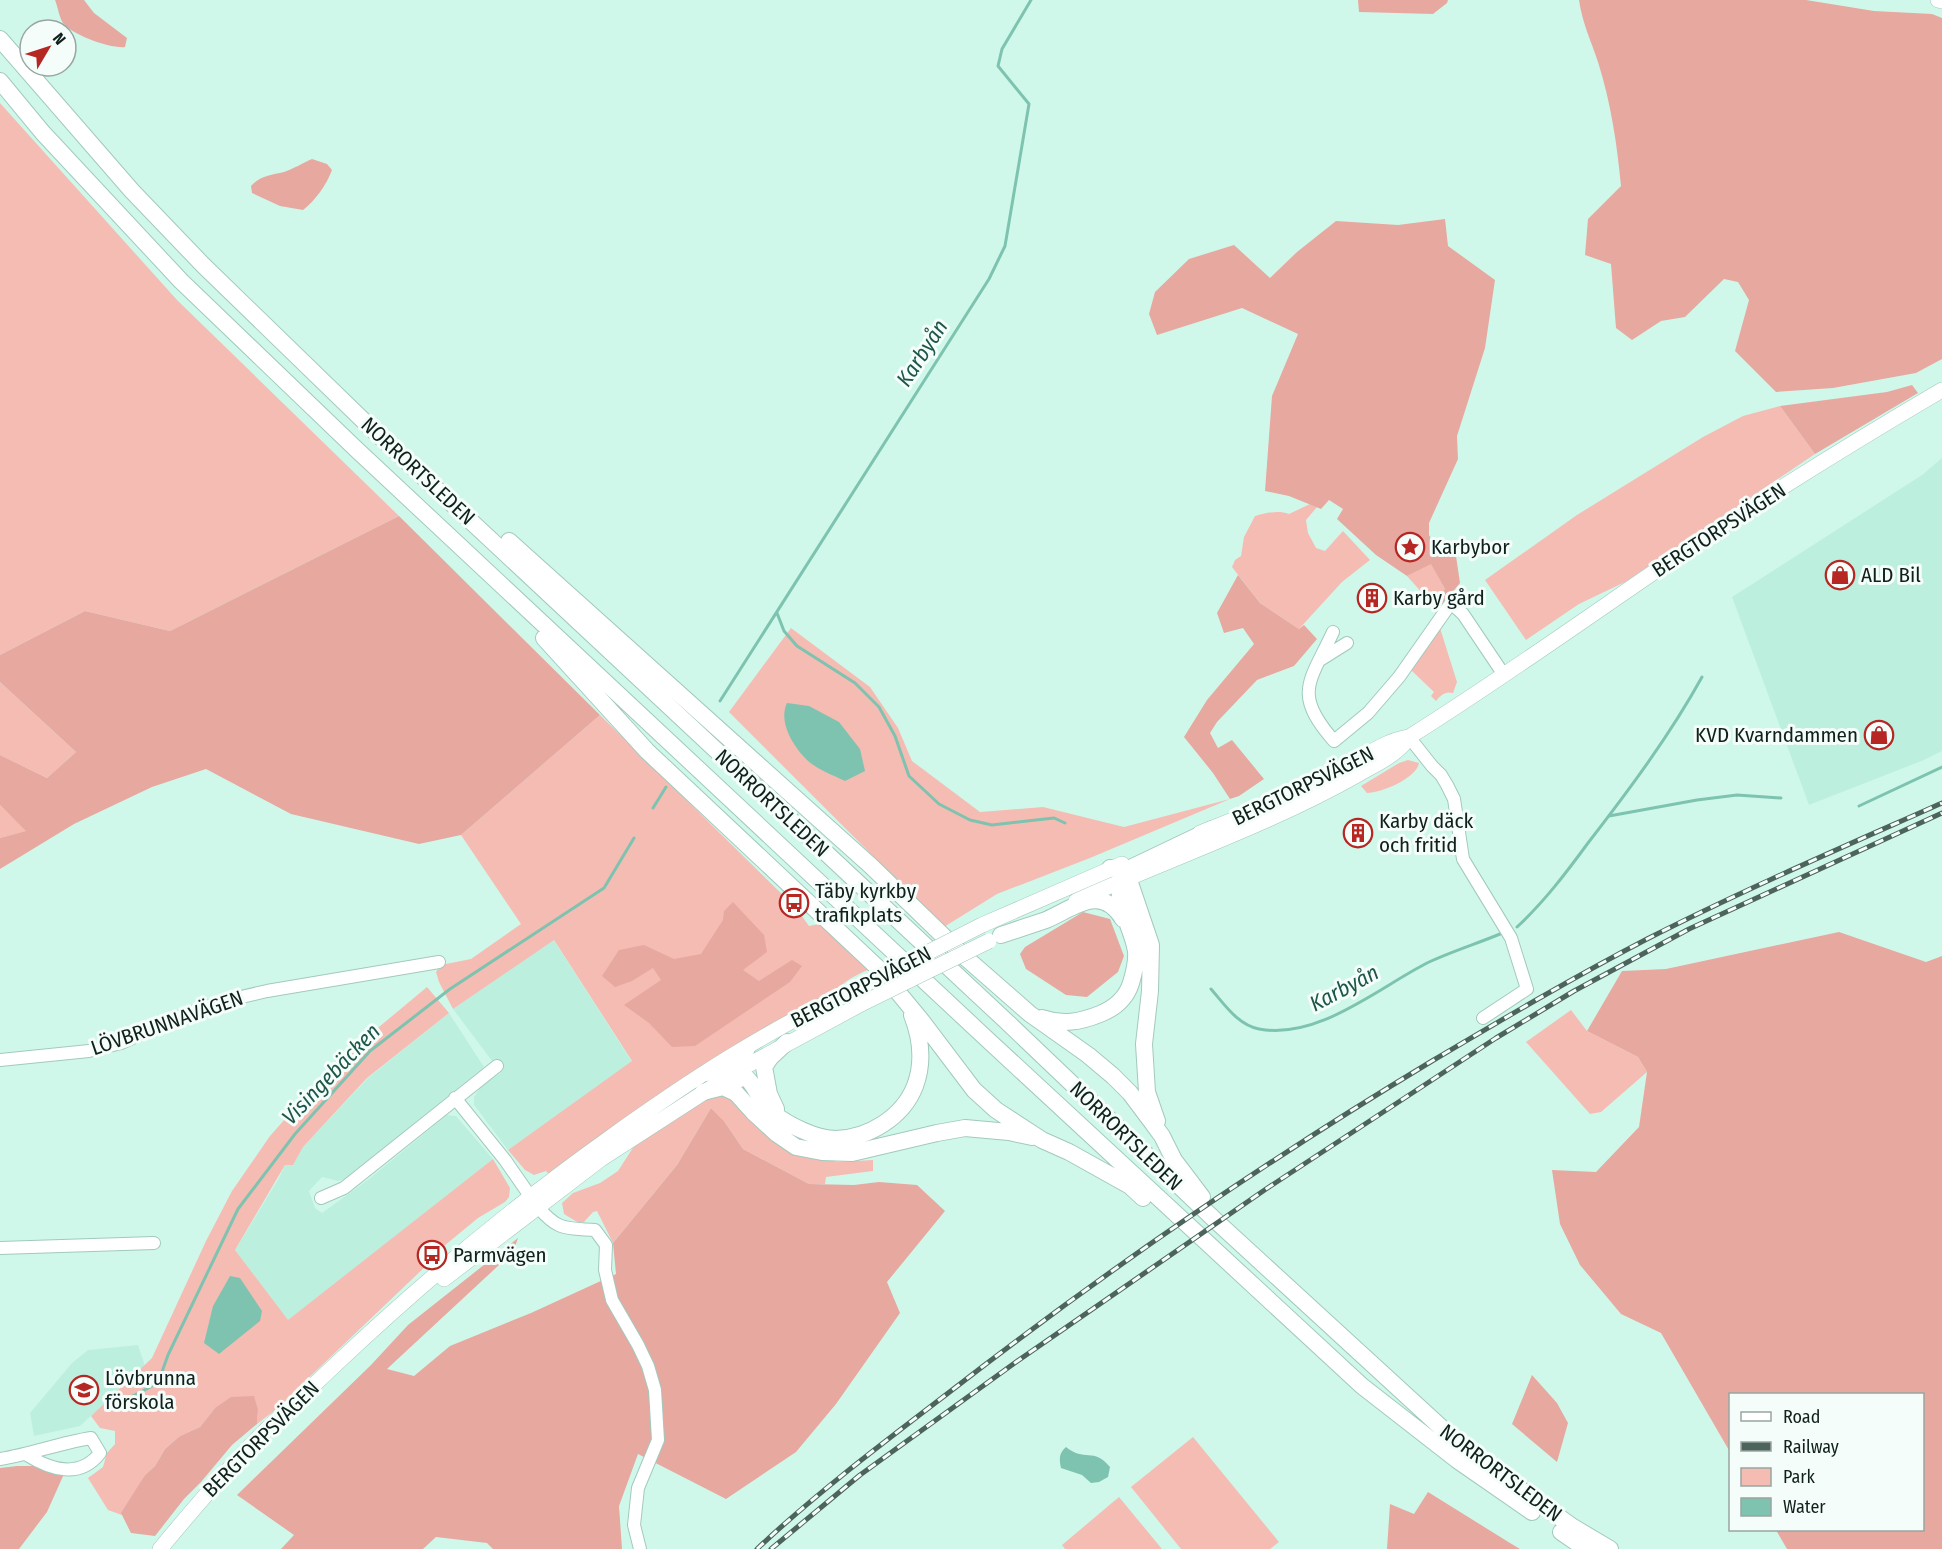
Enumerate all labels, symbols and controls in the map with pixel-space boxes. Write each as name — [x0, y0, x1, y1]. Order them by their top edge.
north arrow — [18, 18, 78, 78]
text: N — [49, 29, 70, 49]
water label: Karbyån — [890, 314, 954, 392]
street label: NORRORTSLEDEN — [356, 412, 480, 530]
street label: BERGTORPSVÄGEN — [1647, 477, 1791, 583]
place icon: Karbybor — [1394, 531, 1426, 563]
place label: Karbybor — [1431, 534, 1510, 560]
shop icon: ALD Bil — [1824, 559, 1856, 591]
place label: ALD Bil — [1861, 562, 1921, 588]
building icon: Karby gård — [1356, 582, 1388, 614]
place label: Karby gård — [1393, 585, 1485, 611]
shop icon: KVD Kvarndammen — [1863, 719, 1895, 751]
place label: KVD Kvarndammen — [1695, 722, 1858, 748]
street label: BERGTORPSVÄGEN — [1228, 740, 1378, 832]
street label: NORRORTSLEDEN — [710, 744, 834, 862]
place label: Karby däck och fritid — [1379, 808, 1474, 858]
building icon: Karby däck och fritid — [1342, 817, 1374, 849]
place label: Täby kyrkby trafikplats — [815, 878, 917, 928]
bus stop icon: Täby kyrkby trafikplats — [778, 887, 810, 919]
street label: BERGTORPSVÄGEN — [786, 940, 936, 1034]
water label: Karbyån — [1305, 959, 1383, 1017]
street label: LÖVBRUNNAVÄGEN — [87, 985, 247, 1061]
water label: Visingebäcken — [276, 1018, 386, 1130]
street label: NORRORTSLEDEN — [1064, 1076, 1188, 1196]
bus stop icon: Parmvägen — [416, 1239, 448, 1271]
place label: Parmvägen — [453, 1242, 547, 1268]
place label: Lövbrunna förskola — [105, 1365, 196, 1415]
school or university icon: Lövbrunna förskola — [68, 1374, 100, 1406]
street label: BERGTORPSVÄGEN — [197, 1375, 325, 1503]
legend — [1729, 1393, 1924, 1531]
text: Road — [1783, 1406, 1820, 1428]
street label: NORRORTSLEDEN — [1435, 1419, 1567, 1527]
text: Railway — [1783, 1436, 1839, 1458]
text: Park — [1783, 1466, 1816, 1488]
text: Water — [1783, 1496, 1826, 1518]

